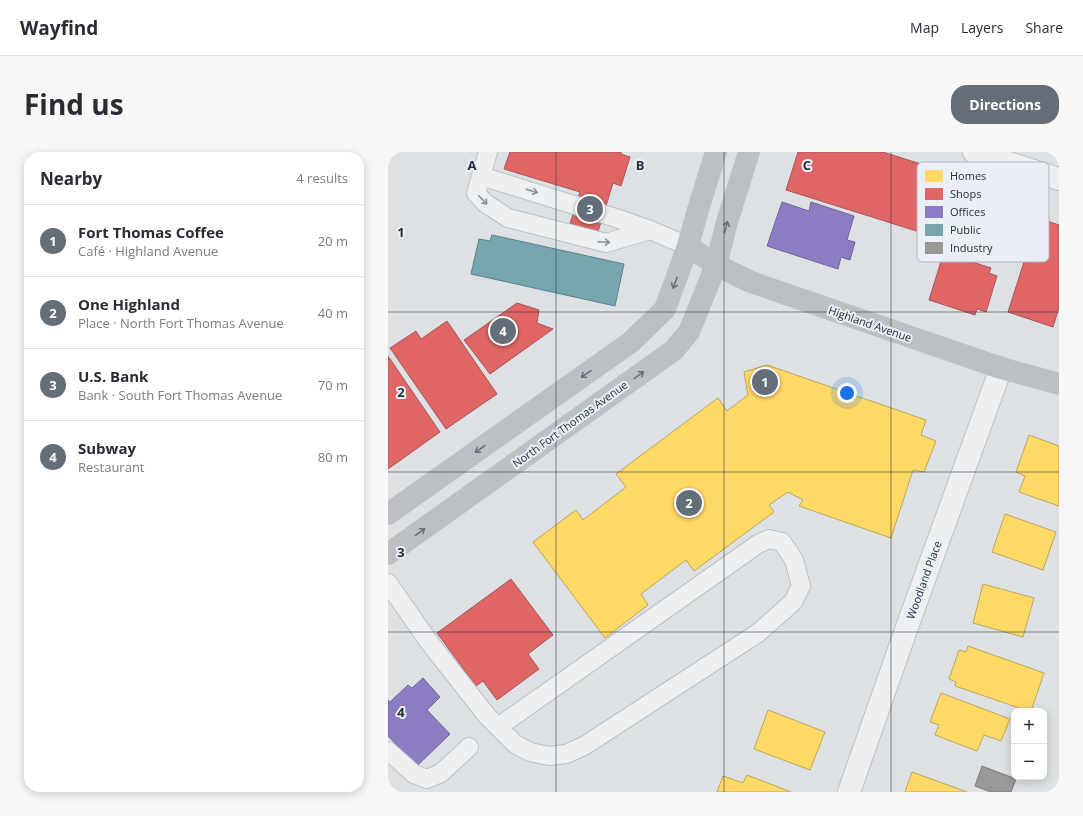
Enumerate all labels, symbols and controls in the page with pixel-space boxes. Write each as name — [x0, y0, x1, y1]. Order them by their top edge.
text: Wayfind — [20, 15, 98, 41]
text: Map — [910, 18, 939, 37]
text: Layers — [961, 18, 1003, 37]
text: Share — [1025, 18, 1063, 37]
text: Find us — [24, 85, 124, 123]
button: Directions — [951, 85, 1059, 124]
text: A — [468, 156, 477, 174]
text: B — [636, 156, 645, 174]
text: C — [803, 156, 811, 174]
legend — [917, 162, 1049, 262]
text: Nearby — [40, 167, 102, 190]
text: Homes — [950, 168, 986, 183]
text: 4 results — [296, 169, 348, 187]
text: Shops — [950, 186, 981, 201]
one-way arrow — [525, 188, 538, 195]
pin: 3 — [577, 194, 603, 224]
one-way arrow — [478, 195, 488, 205]
text: Offices — [950, 204, 985, 219]
one-way arrow — [723, 221, 730, 234]
text: Fort Thomas Coffee — [78, 222, 224, 242]
text: Public — [950, 222, 981, 237]
text: 1 — [397, 223, 405, 241]
text: 1 — [49, 232, 57, 250]
text: 20 m — [318, 232, 348, 250]
one-way arrow — [597, 238, 610, 245]
text: Industry — [950, 240, 993, 255]
text: Café · Highland Avenue — [78, 242, 218, 260]
one-way arrow — [670, 277, 678, 289]
text: One Highland — [78, 294, 180, 314]
street label: Highland Avenue — [827, 302, 914, 345]
text: 2 — [49, 304, 57, 322]
text: 40 m — [318, 304, 348, 322]
text: Place · North Fort Thomas Avenue — [78, 314, 284, 332]
pin: 4 — [490, 316, 516, 346]
text: U.S. Bank — [78, 366, 148, 386]
pin: 1 — [752, 367, 778, 397]
one-way arrow — [581, 370, 592, 378]
one-way arrow — [634, 370, 645, 379]
text: 3 — [49, 376, 57, 394]
text: 70 m — [318, 376, 348, 394]
street label: North Fort Thomas Avenue — [509, 377, 630, 470]
text: 2 — [397, 383, 405, 401]
your location — [837, 383, 857, 403]
text: Bank · South Fort Thomas Avenue — [78, 386, 282, 404]
text: Subway — [78, 438, 136, 458]
one-way arrow — [475, 445, 486, 453]
text: 4 — [49, 448, 57, 466]
text: 80 m — [318, 448, 348, 466]
text: Restaurant — [78, 458, 145, 476]
pin: 2 — [676, 488, 702, 518]
one-way arrow — [414, 527, 425, 536]
street label: Woodland Place — [902, 539, 945, 621]
text: 3 — [397, 543, 405, 561]
text: 4 — [397, 703, 405, 721]
map controls — [1011, 708, 1047, 780]
button: + — [1011, 708, 1047, 744]
button: − — [1011, 744, 1047, 780]

